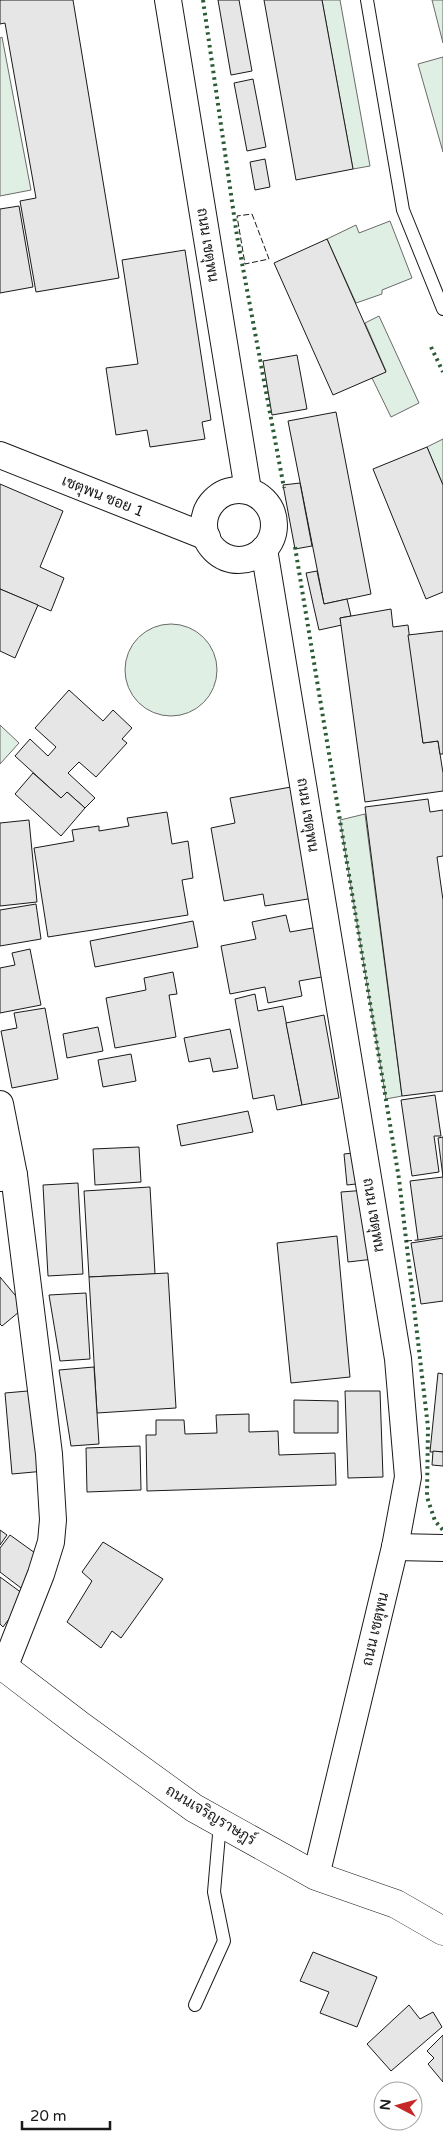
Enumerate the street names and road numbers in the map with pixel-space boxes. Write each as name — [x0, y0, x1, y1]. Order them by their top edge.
street label: ถนน เชตุพน — [191, 207, 223, 284]
street label: เชตุพน ซอย 1 — [59, 471, 147, 523]
street label: ถนน เชตุพน — [291, 777, 323, 854]
street label: ถนน เชตุพน — [357, 1177, 389, 1254]
street label: ถนน เชตุพน — [358, 1590, 394, 1668]
street label: ถนนเจริญราษฎร์ — [162, 1780, 260, 1850]

